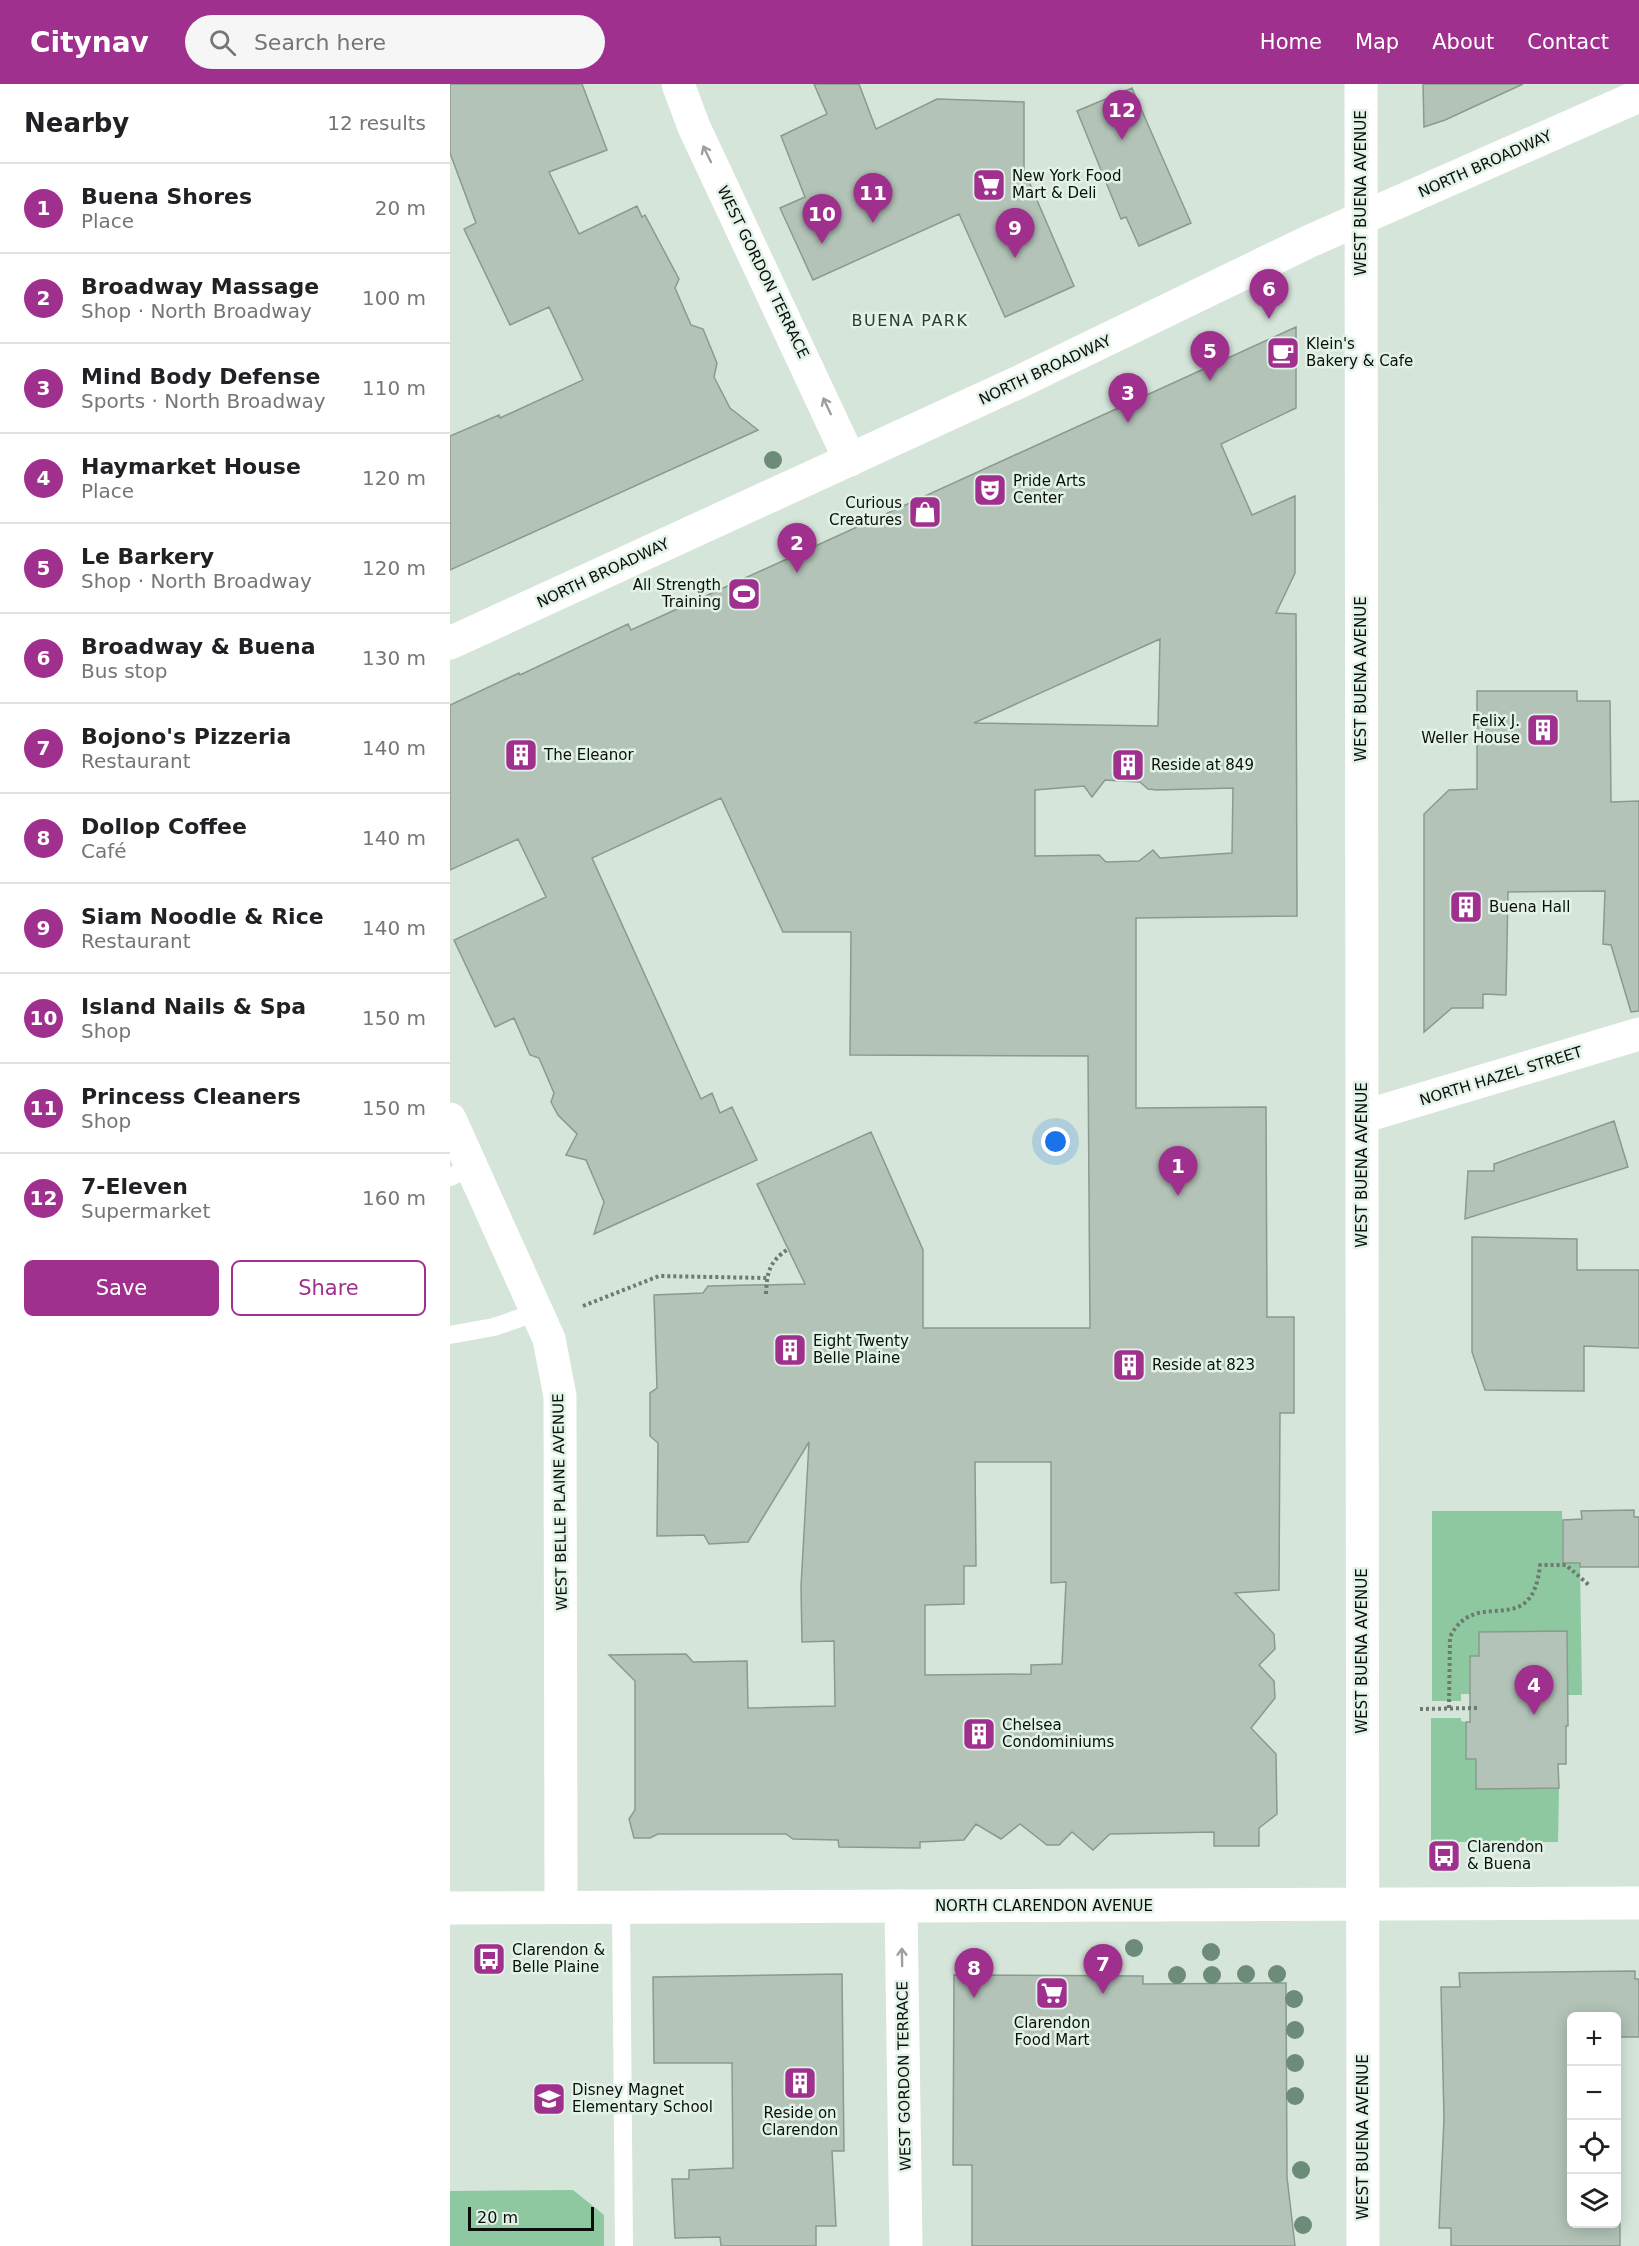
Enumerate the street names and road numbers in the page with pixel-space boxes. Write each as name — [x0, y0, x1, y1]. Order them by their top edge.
street label: WEST BUENA AVENUE — [1352, 110, 1370, 276]
street label: NORTH BROADWAY — [1416, 126, 1555, 201]
street label: WEST GORDON TERRACE — [713, 183, 813, 361]
street label: NORTH BROADWAY — [976, 331, 1115, 409]
street label: NORTH BROADWAY — [534, 534, 673, 612]
street label: WEST BUENA AVENUE — [1352, 596, 1370, 762]
street label: NORTH HAZEL STREET — [1417, 1042, 1585, 1109]
street label: WEST BUENA AVENUE — [1353, 1082, 1371, 1248]
street label: WEST BELLE PLAINE AVENUE — [549, 1393, 571, 1611]
street label: WEST BUENA AVENUE — [1353, 1568, 1371, 1734]
street label: NORTH CLARENDON AVENUE — [935, 1897, 1153, 1915]
street label: WEST GORDON TERRACE — [893, 1981, 915, 2171]
street label: WEST BUENA AVENUE — [1354, 2054, 1372, 2220]

